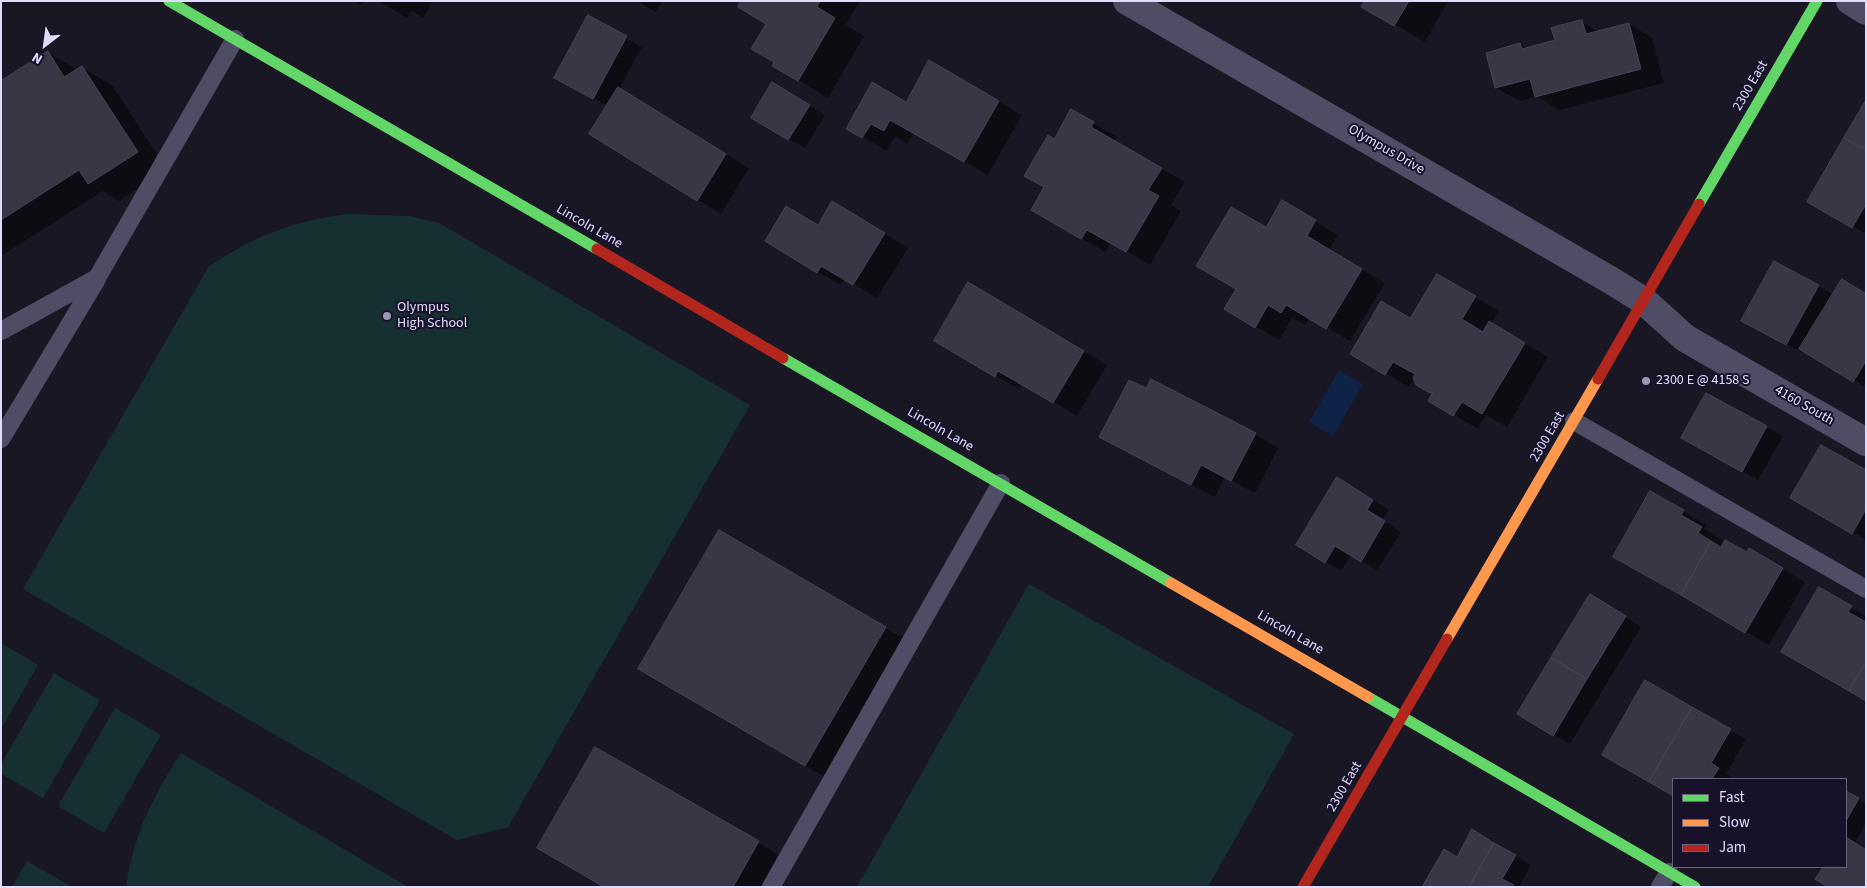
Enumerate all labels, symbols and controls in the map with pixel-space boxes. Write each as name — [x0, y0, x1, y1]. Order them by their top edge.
north arrow — [20, 20, 70, 70]
text: N — [28, 47, 47, 69]
street label: 2300 East — [1730, 58, 1772, 114]
street label: Olympus Drive — [1345, 121, 1427, 179]
street label: Lincoln Lane — [553, 201, 625, 253]
place label: Olympus High School — [397, 300, 467, 332]
marker: Olympus High School — [381, 310, 393, 322]
place label: 2300 E @ 4158 S — [1656, 373, 1750, 389]
marker: 2300 E @ 4158 S — [1640, 375, 1652, 387]
street label: 4160 South — [1771, 382, 1837, 430]
street label: Lincoln Lane — [904, 404, 976, 456]
street label: 2300 East — [1527, 409, 1569, 465]
street label: Lincoln Lane — [1254, 607, 1326, 659]
street label: 2300 East — [1324, 759, 1366, 815]
legend — [1672, 778, 1847, 868]
text: Fast — [1719, 787, 1745, 808]
text: Slow — [1719, 812, 1750, 833]
text: Jam — [1719, 837, 1746, 858]

